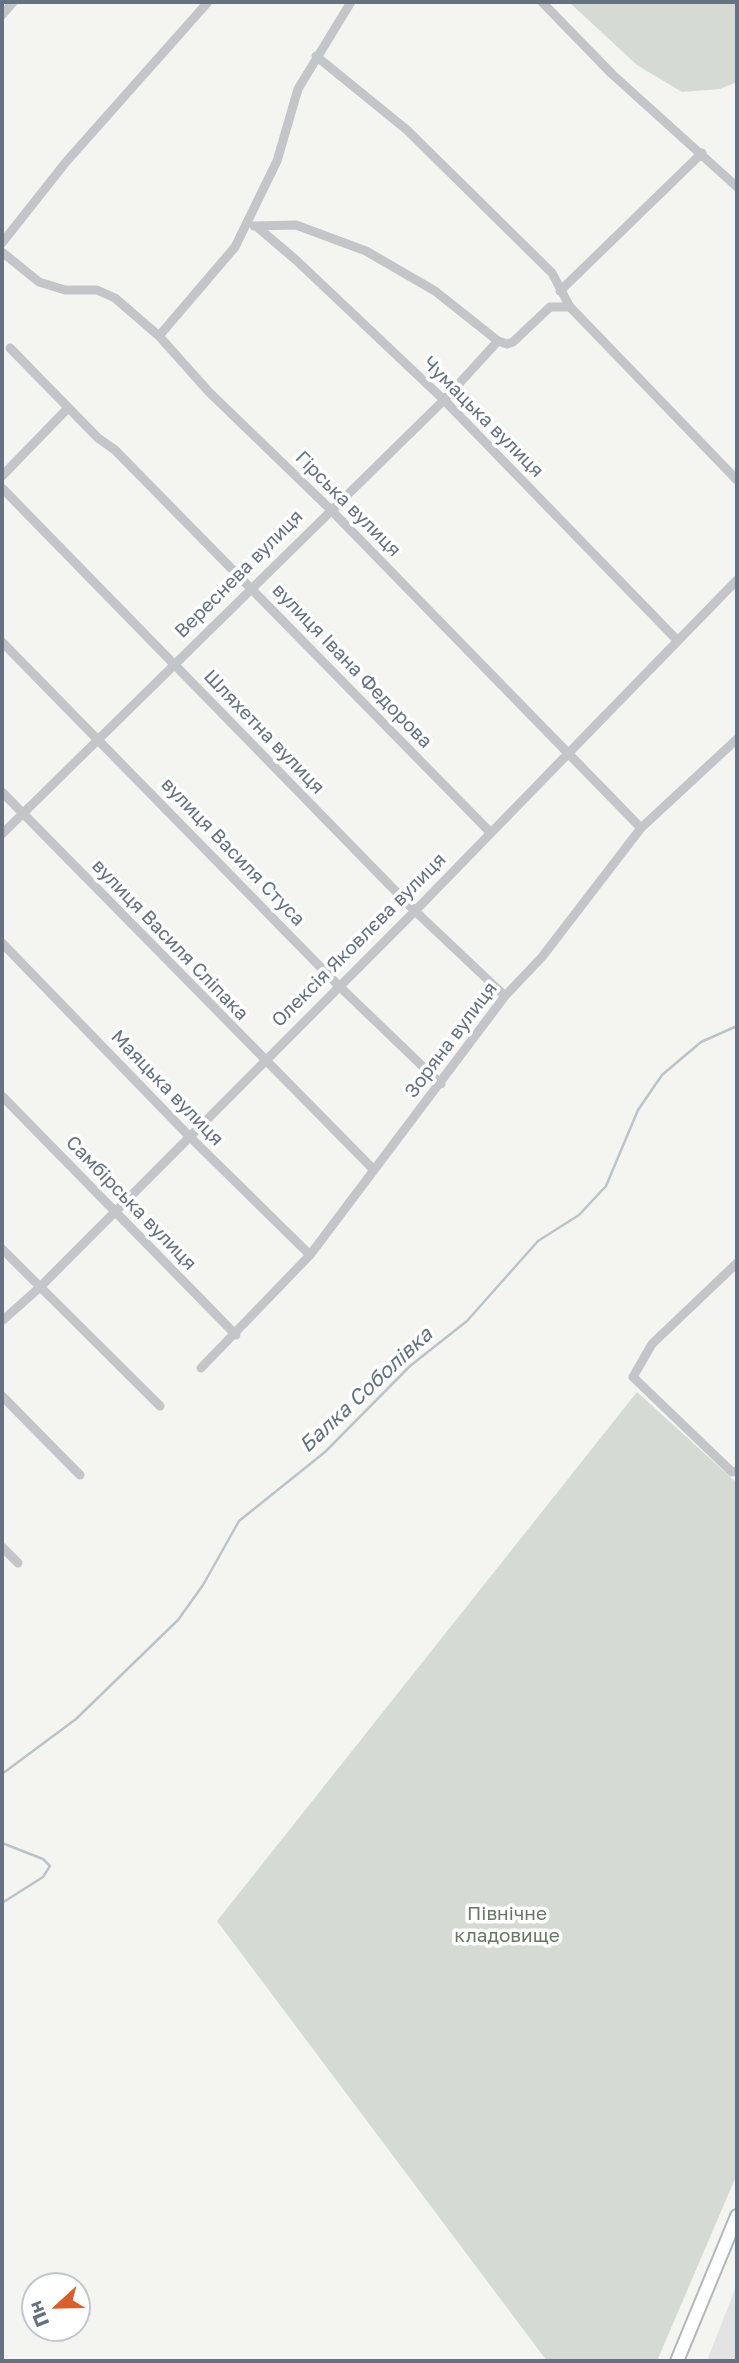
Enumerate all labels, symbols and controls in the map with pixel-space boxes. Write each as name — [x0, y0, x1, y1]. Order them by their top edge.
street label: Чумацька вулиця — [418, 352, 548, 482]
street label: Гірська вулиця — [290, 446, 406, 562]
street label: Вереснева вулиця — [170, 505, 308, 643]
street label: вулиця Івана Федорова — [267, 579, 437, 753]
street label: Шляхетна вулиця — [199, 665, 329, 799]
street label: вулиця Василя Стуса — [156, 773, 310, 931]
street label: Олексія Яковлєва вулиця — [267, 848, 451, 1032]
street label: вулиця Василя Сліпака — [87, 855, 253, 1025]
street label: Зоряна вулиця — [400, 978, 502, 1102]
street label: Маяцька вулиця — [106, 1025, 228, 1151]
street label: Самбірська вулиця — [61, 1131, 201, 1275]
water label: Балка Соболівка — [294, 1322, 438, 1458]
park label: Північне кладовище — [454, 1903, 560, 1947]
north arrow — [21, 2272, 91, 2342]
text: Пн — [22, 2298, 53, 2331]

